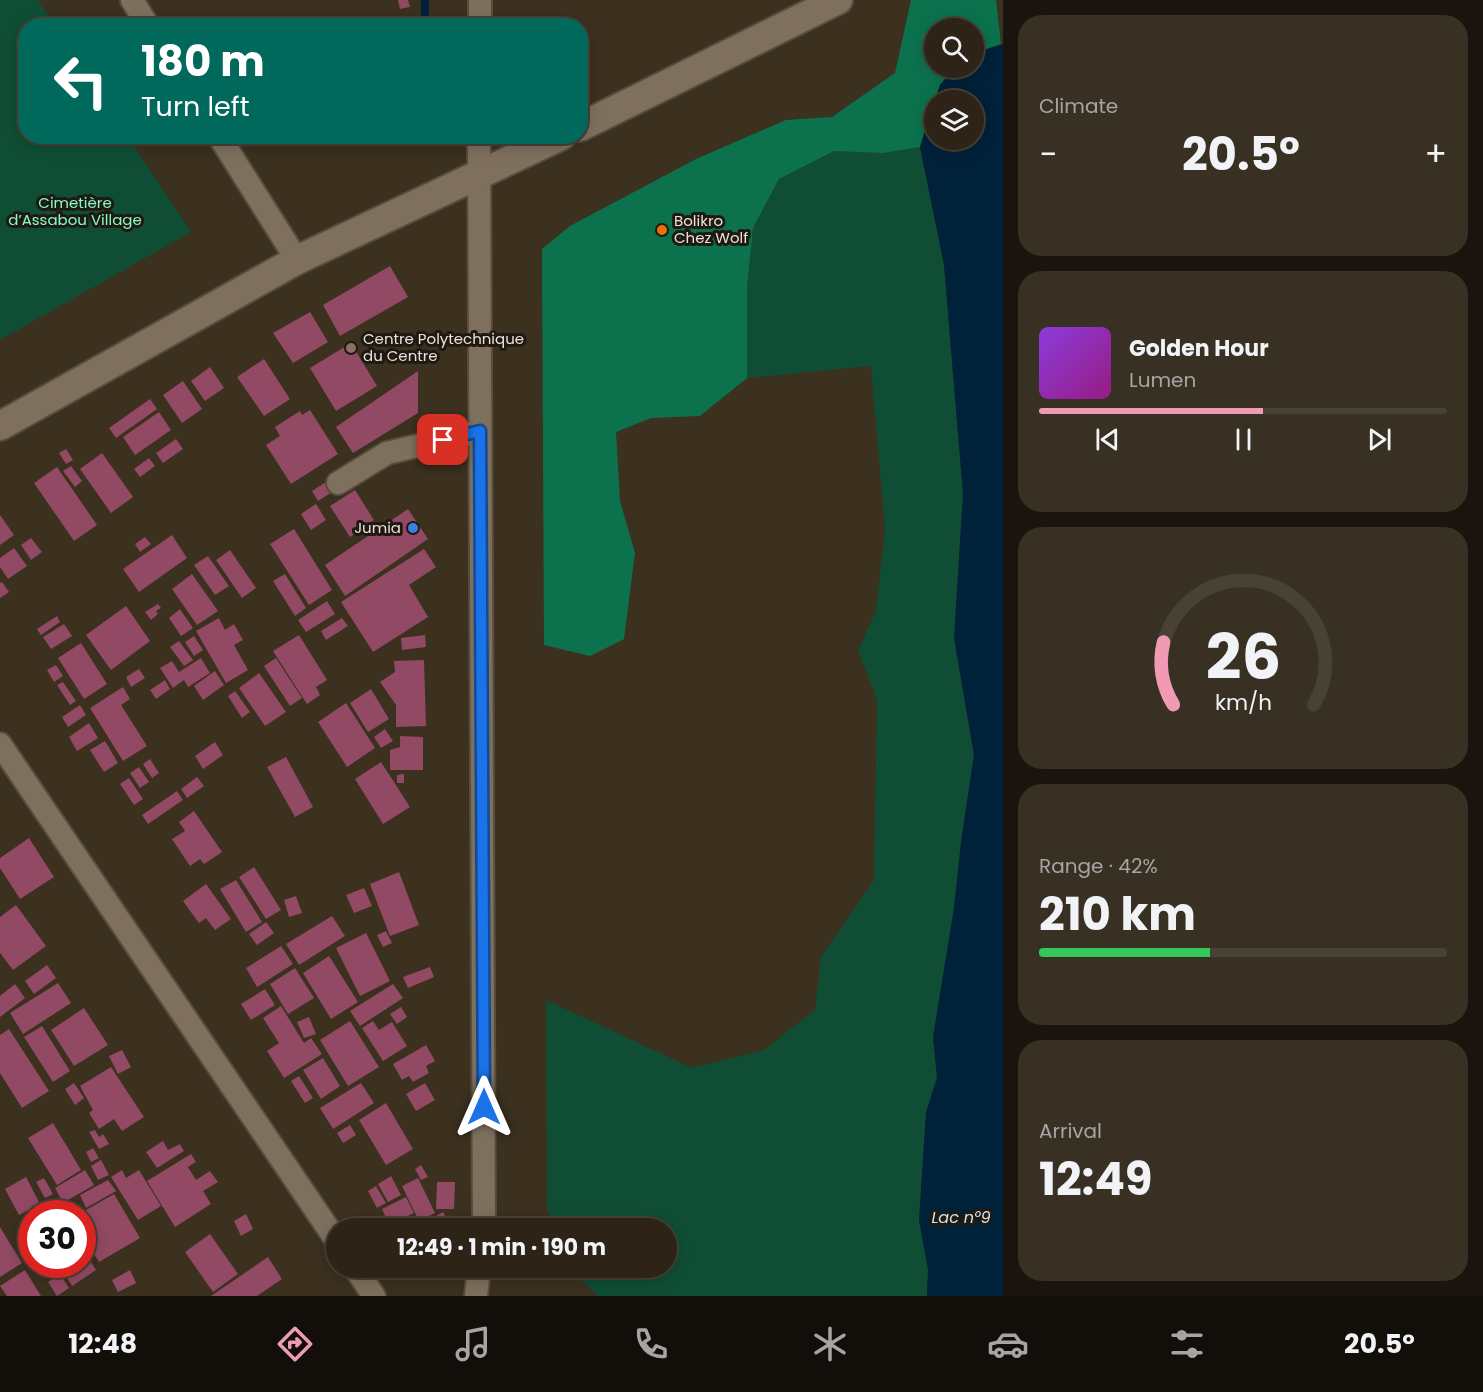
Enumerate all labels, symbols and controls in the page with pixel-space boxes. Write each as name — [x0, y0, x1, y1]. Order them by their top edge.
map controls — [924, 18, 984, 150]
button: search — [924, 18, 984, 78]
text: 180 m — [141, 32, 265, 91]
icon: left — [42, 42, 120, 120]
text: Turn left — [141, 88, 250, 125]
button: layers — [924, 90, 984, 150]
text: Climate — [1039, 92, 1118, 120]
text: 20.5° — [1182, 123, 1300, 186]
text: − — [1039, 131, 1057, 178]
text: + — [1424, 131, 1447, 178]
park label: Cimetière d’Assabou Village — [8, 192, 142, 230]
place label: Bolikro Chez Wolf — [674, 210, 748, 248]
marker: Bolikro Chez Wolf — [655, 223, 669, 237]
place label: Centre Polytechnique du Centre — [363, 328, 524, 366]
text: Golden Hour — [1129, 333, 1269, 364]
marker: Centre Polytechnique du Centre — [344, 341, 358, 355]
text: Lumen — [1129, 366, 1196, 394]
pin — [417, 414, 468, 465]
icon: arrive — [426, 423, 459, 456]
icon: previous — [1091, 423, 1124, 456]
icon: pause — [1227, 423, 1260, 456]
icon: next — [1363, 423, 1396, 456]
place label: Jumia — [354, 517, 401, 538]
marker: Jumia — [406, 521, 420, 535]
text: 26 — [1205, 613, 1281, 701]
text: km/h — [1214, 687, 1272, 718]
text: Range · 42% — [1039, 852, 1158, 880]
text: 210 km — [1039, 883, 1196, 946]
position arrow — [452, 1075, 516, 1139]
text: Arrival — [1039, 1117, 1102, 1145]
text: 12:49 — [1039, 1148, 1153, 1211]
speed limit sign: 30 — [18, 1200, 96, 1278]
water label: Lac n°9 — [931, 1206, 991, 1229]
text: 12:49 · 1 min · 190 m — [397, 1232, 606, 1263]
icon: directions — [274, 1323, 316, 1365]
icon: music — [452, 1323, 494, 1365]
icon: phone — [630, 1323, 672, 1365]
icon: climate — [809, 1323, 851, 1365]
icon: car — [987, 1323, 1029, 1365]
icon: filters — [1166, 1323, 1208, 1365]
text: 12:48 — [68, 1325, 137, 1362]
text: 20.5° — [1344, 1325, 1415, 1362]

